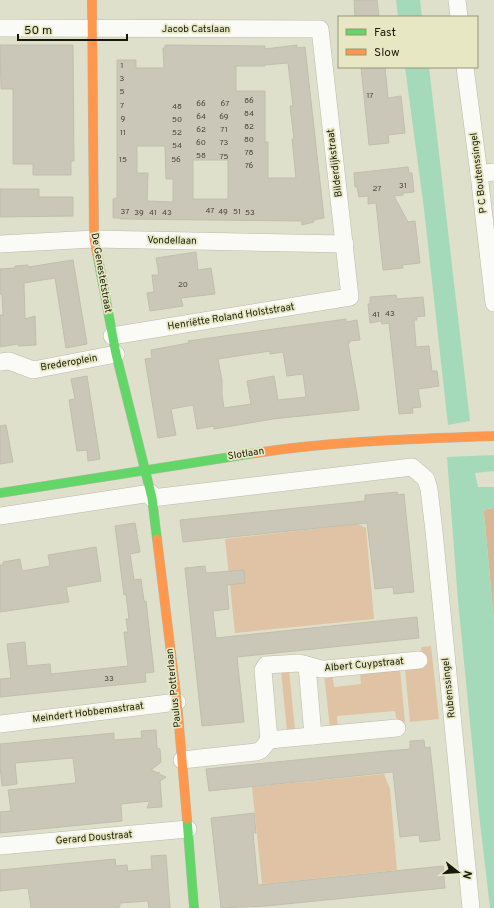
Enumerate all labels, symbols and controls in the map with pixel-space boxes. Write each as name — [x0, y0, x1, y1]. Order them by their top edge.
scale bar — [18, 16, 127, 42]
legend — [338, 16, 478, 68]
text: 50 m — [24, 23, 52, 39]
street label: Jacob Catslaan — [162, 23, 230, 36]
text: Fast — [374, 25, 396, 41]
text: Slow — [374, 45, 400, 61]
house number: 1 — [121, 61, 123, 71]
house number: 3 — [120, 74, 125, 84]
house number: 5 — [120, 87, 125, 97]
house number: 17 — [366, 91, 374, 101]
house number: 86 — [244, 96, 254, 106]
house number: 66 — [196, 99, 206, 109]
house number: 67 — [221, 99, 229, 109]
house number: 7 — [120, 101, 124, 111]
house number: 48 — [172, 102, 182, 112]
house number: 84 — [244, 109, 254, 119]
house number: 64 — [196, 112, 206, 122]
house number: 69 — [219, 112, 229, 122]
house number: 9 — [121, 114, 126, 124]
house number: 50 — [172, 115, 182, 125]
house number: 82 — [244, 122, 254, 132]
house number: 62 — [196, 125, 206, 135]
house number: 71 — [220, 125, 228, 135]
house number: 11 — [120, 128, 126, 138]
house number: 52 — [172, 128, 182, 138]
street label: Bilderdijkstraat — [324, 128, 346, 198]
street label: P C Boutenssingel — [468, 132, 490, 214]
house number: 80 — [244, 135, 254, 145]
house number: 60 — [196, 138, 206, 148]
house number: 73 — [220, 138, 229, 148]
house number: 54 — [172, 141, 182, 151]
house number: 78 — [245, 148, 254, 158]
house number: 58 — [196, 151, 206, 161]
house number: 75 — [219, 152, 229, 162]
house number: 15 — [119, 155, 127, 165]
house number: 56 — [171, 155, 181, 165]
house number: 76 — [245, 161, 253, 171]
house number: 31 — [399, 181, 407, 191]
house number: 27 — [373, 184, 382, 194]
house number: 47 — [205, 206, 215, 216]
house number: 37 — [121, 207, 129, 217]
house number: 49 — [218, 207, 228, 217]
house number: 51 — [233, 207, 241, 217]
house number: 39 — [134, 208, 144, 218]
house number: 41 — [149, 208, 157, 218]
house number: 43 — [162, 208, 172, 218]
house number: 53 — [245, 208, 255, 218]
street label: De Genestetstraat — [88, 232, 114, 314]
street label: Vondellaan — [147, 234, 197, 248]
house number: 20 — [178, 280, 188, 290]
street label: Henriëtte Roland Holststraat — [167, 301, 296, 333]
house number: 43 — [385, 309, 395, 319]
house number: 41 — [372, 310, 380, 320]
street label: Brederoplein — [39, 352, 99, 374]
street label: Slotlaan — [227, 445, 265, 463]
street label: Paulus Potterlaan — [163, 648, 185, 728]
street label: Albert Cuypstraat — [324, 655, 405, 675]
street label: Rubenssingel — [439, 657, 459, 719]
house number: 33 — [104, 674, 114, 684]
street label: Meindert Hobbemastraat — [32, 700, 145, 726]
street label: Gerard Doustraat — [55, 828, 133, 848]
north arrow — [438, 852, 478, 892]
text: N — [459, 869, 474, 880]

